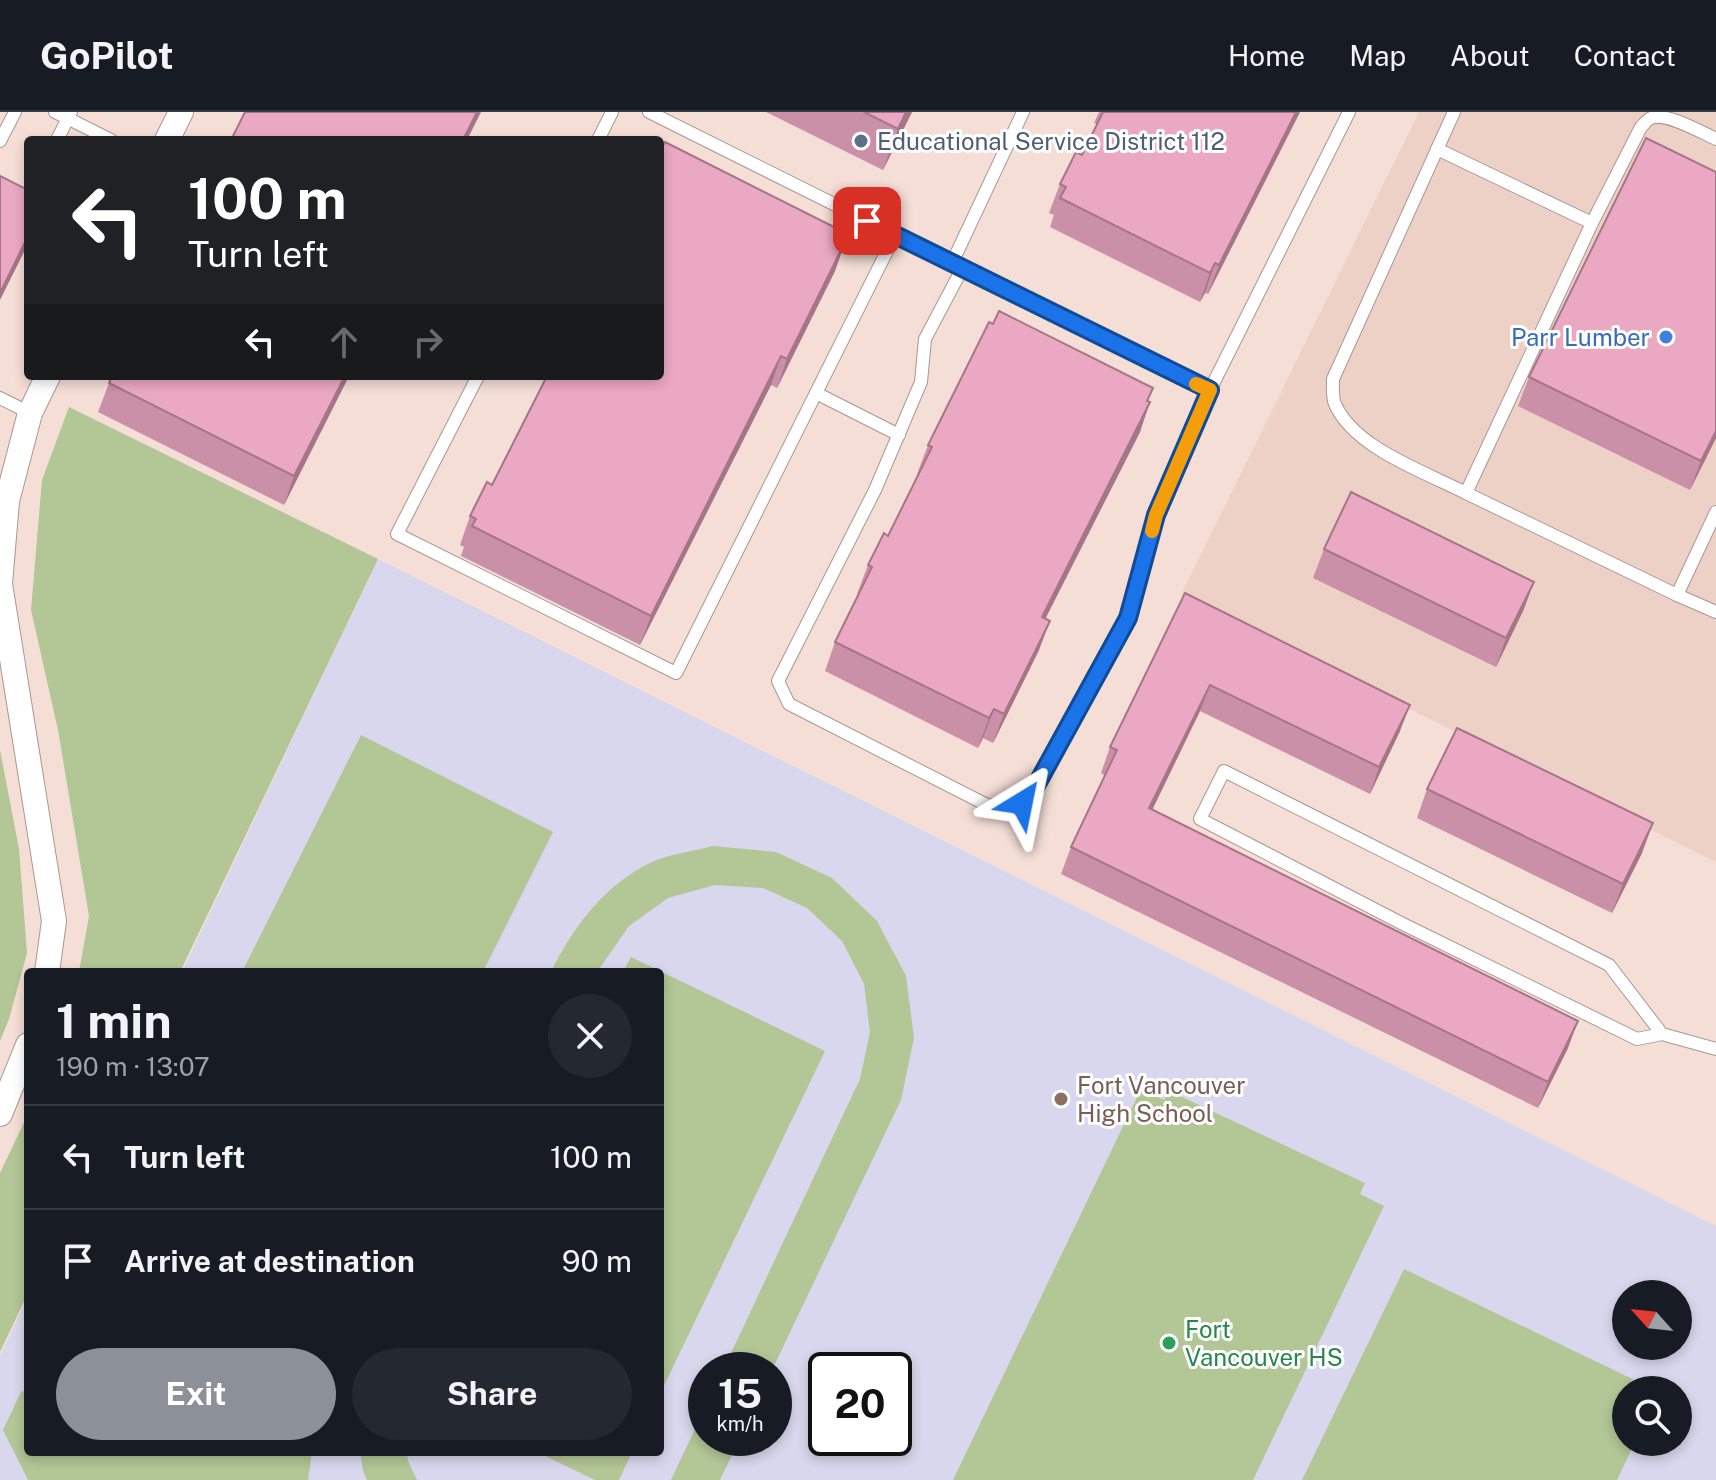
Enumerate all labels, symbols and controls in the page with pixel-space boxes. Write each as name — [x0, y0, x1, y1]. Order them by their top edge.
text: GoPilot — [40, 33, 174, 78]
text: Home — [1228, 39, 1305, 72]
text: Map — [1349, 39, 1406, 72]
text: About — [1450, 39, 1530, 72]
text: Contact — [1574, 39, 1676, 72]
place label: Educational Service District 112 — [877, 127, 1225, 155]
marker: Educational Service District 112 — [852, 132, 870, 150]
text: 100 m — [188, 166, 347, 232]
icon: left — [56, 168, 160, 272]
pin — [833, 187, 901, 255]
icon: arrive — [845, 199, 889, 243]
text: Turn left — [188, 233, 329, 275]
icon: left — [238, 320, 282, 364]
icon: ahead — [322, 320, 366, 364]
icon: right — [406, 320, 450, 364]
place label: Parr Lumber — [1511, 323, 1650, 351]
marker: Parr Lumber — [1657, 328, 1675, 346]
position arrow — [980, 761, 1064, 845]
text: 1 min — [56, 992, 172, 1049]
button: close — [548, 994, 632, 1078]
text: 190 m · 13:07 — [56, 1051, 210, 1082]
place label: Fort Vancouver High School — [1077, 1071, 1246, 1127]
marker: Fort Vancouver High School — [1052, 1090, 1070, 1108]
icon: left — [56, 1135, 100, 1179]
text: Turn left — [124, 1139, 245, 1175]
text: 100 m — [550, 1139, 632, 1175]
icon: arrive — [56, 1239, 100, 1283]
text: Arrive at destination — [124, 1243, 415, 1279]
text: 90 m — [562, 1243, 632, 1279]
north arrow — [1612, 1280, 1692, 1360]
map controls — [1612, 1280, 1692, 1456]
place label: Fort Vancouver HS — [1185, 1315, 1343, 1371]
marker: Fort Vancouver HS — [1160, 1334, 1178, 1352]
button: Exit — [56, 1348, 336, 1440]
button: Share — [352, 1348, 632, 1440]
speed limit sign: 20 — [808, 1352, 912, 1456]
text: 15 — [718, 1370, 762, 1417]
button: search — [1612, 1376, 1692, 1456]
text: km/h — [716, 1412, 764, 1436]

